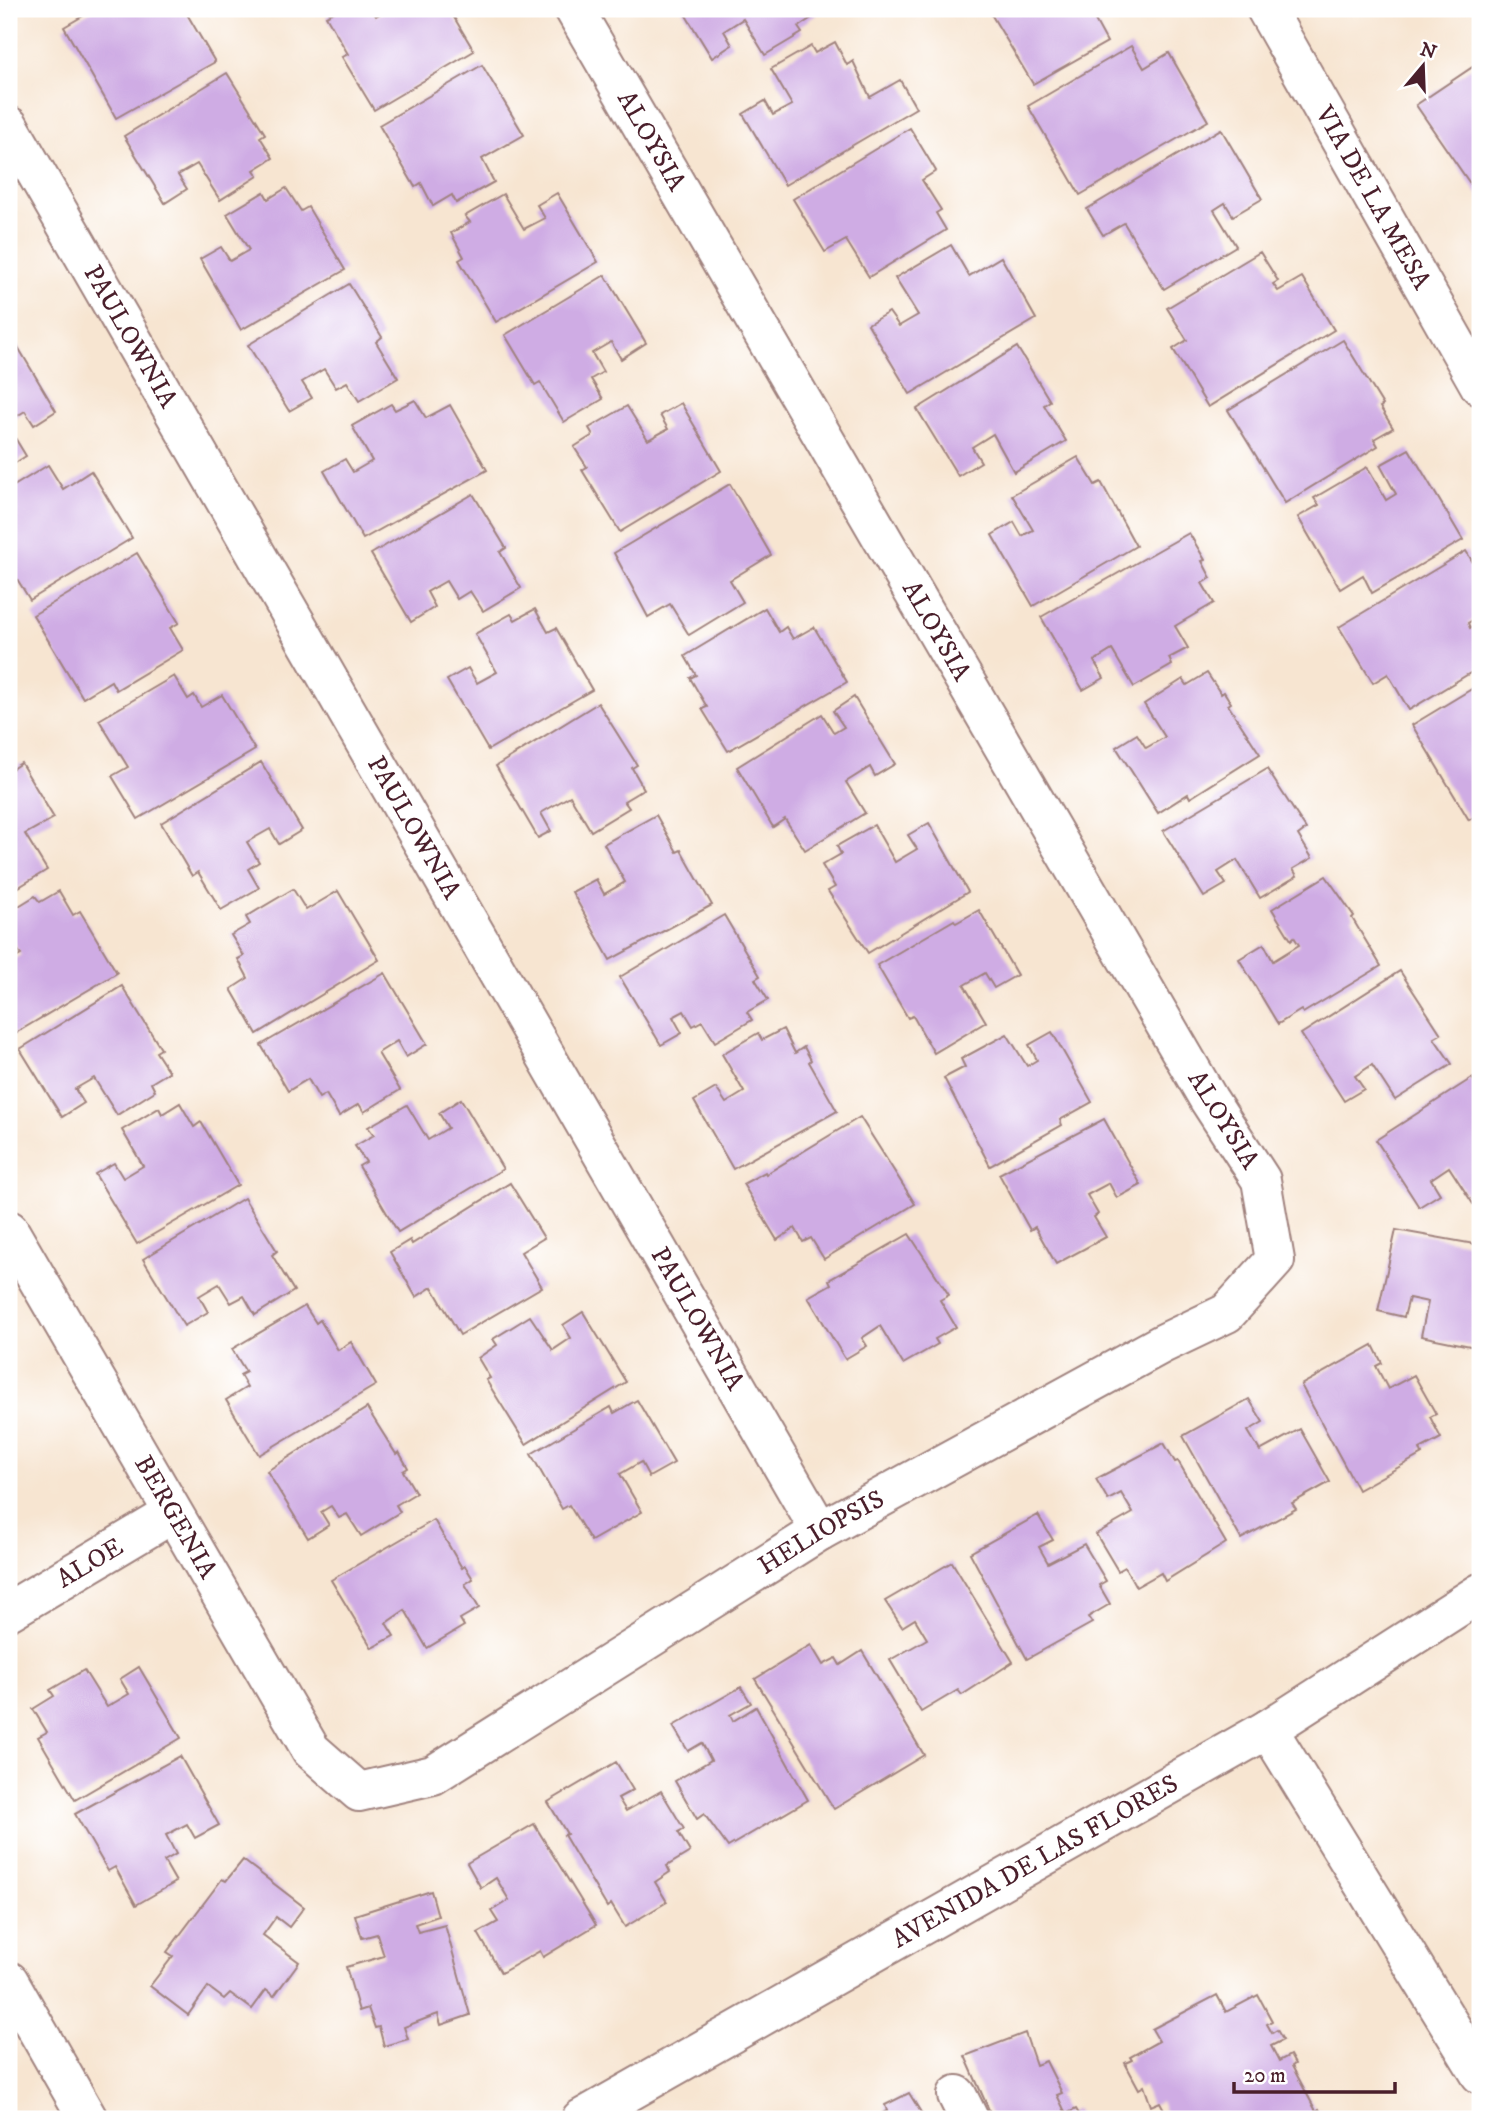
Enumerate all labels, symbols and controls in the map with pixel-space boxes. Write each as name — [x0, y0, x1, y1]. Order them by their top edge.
north arrow — [1388, 32, 1458, 102]
text: N — [1417, 38, 1440, 65]
street label: ALOYSIA — [609, 85, 693, 197]
street label: VIA DE LA MESA — [1307, 99, 1439, 296]
street label: PAULOWNIA — [76, 259, 185, 414]
street label: ALOYSIA — [894, 575, 978, 687]
street label: PAULOWNIA — [360, 750, 468, 905]
street label: ALOYSIA — [1180, 1064, 1266, 1176]
street label: PAULOWNIA — [643, 1241, 752, 1396]
street label: BERGENIA — [127, 1449, 225, 1585]
street label: HELIOPSIS — [752, 1483, 890, 1582]
street label: ALOE — [50, 1530, 129, 1595]
street label: AVENIDA DE LAS FLORES — [886, 1767, 1184, 1956]
scale bar — [1234, 2051, 1394, 2095]
text: 20 m — [1244, 2063, 1286, 2089]

